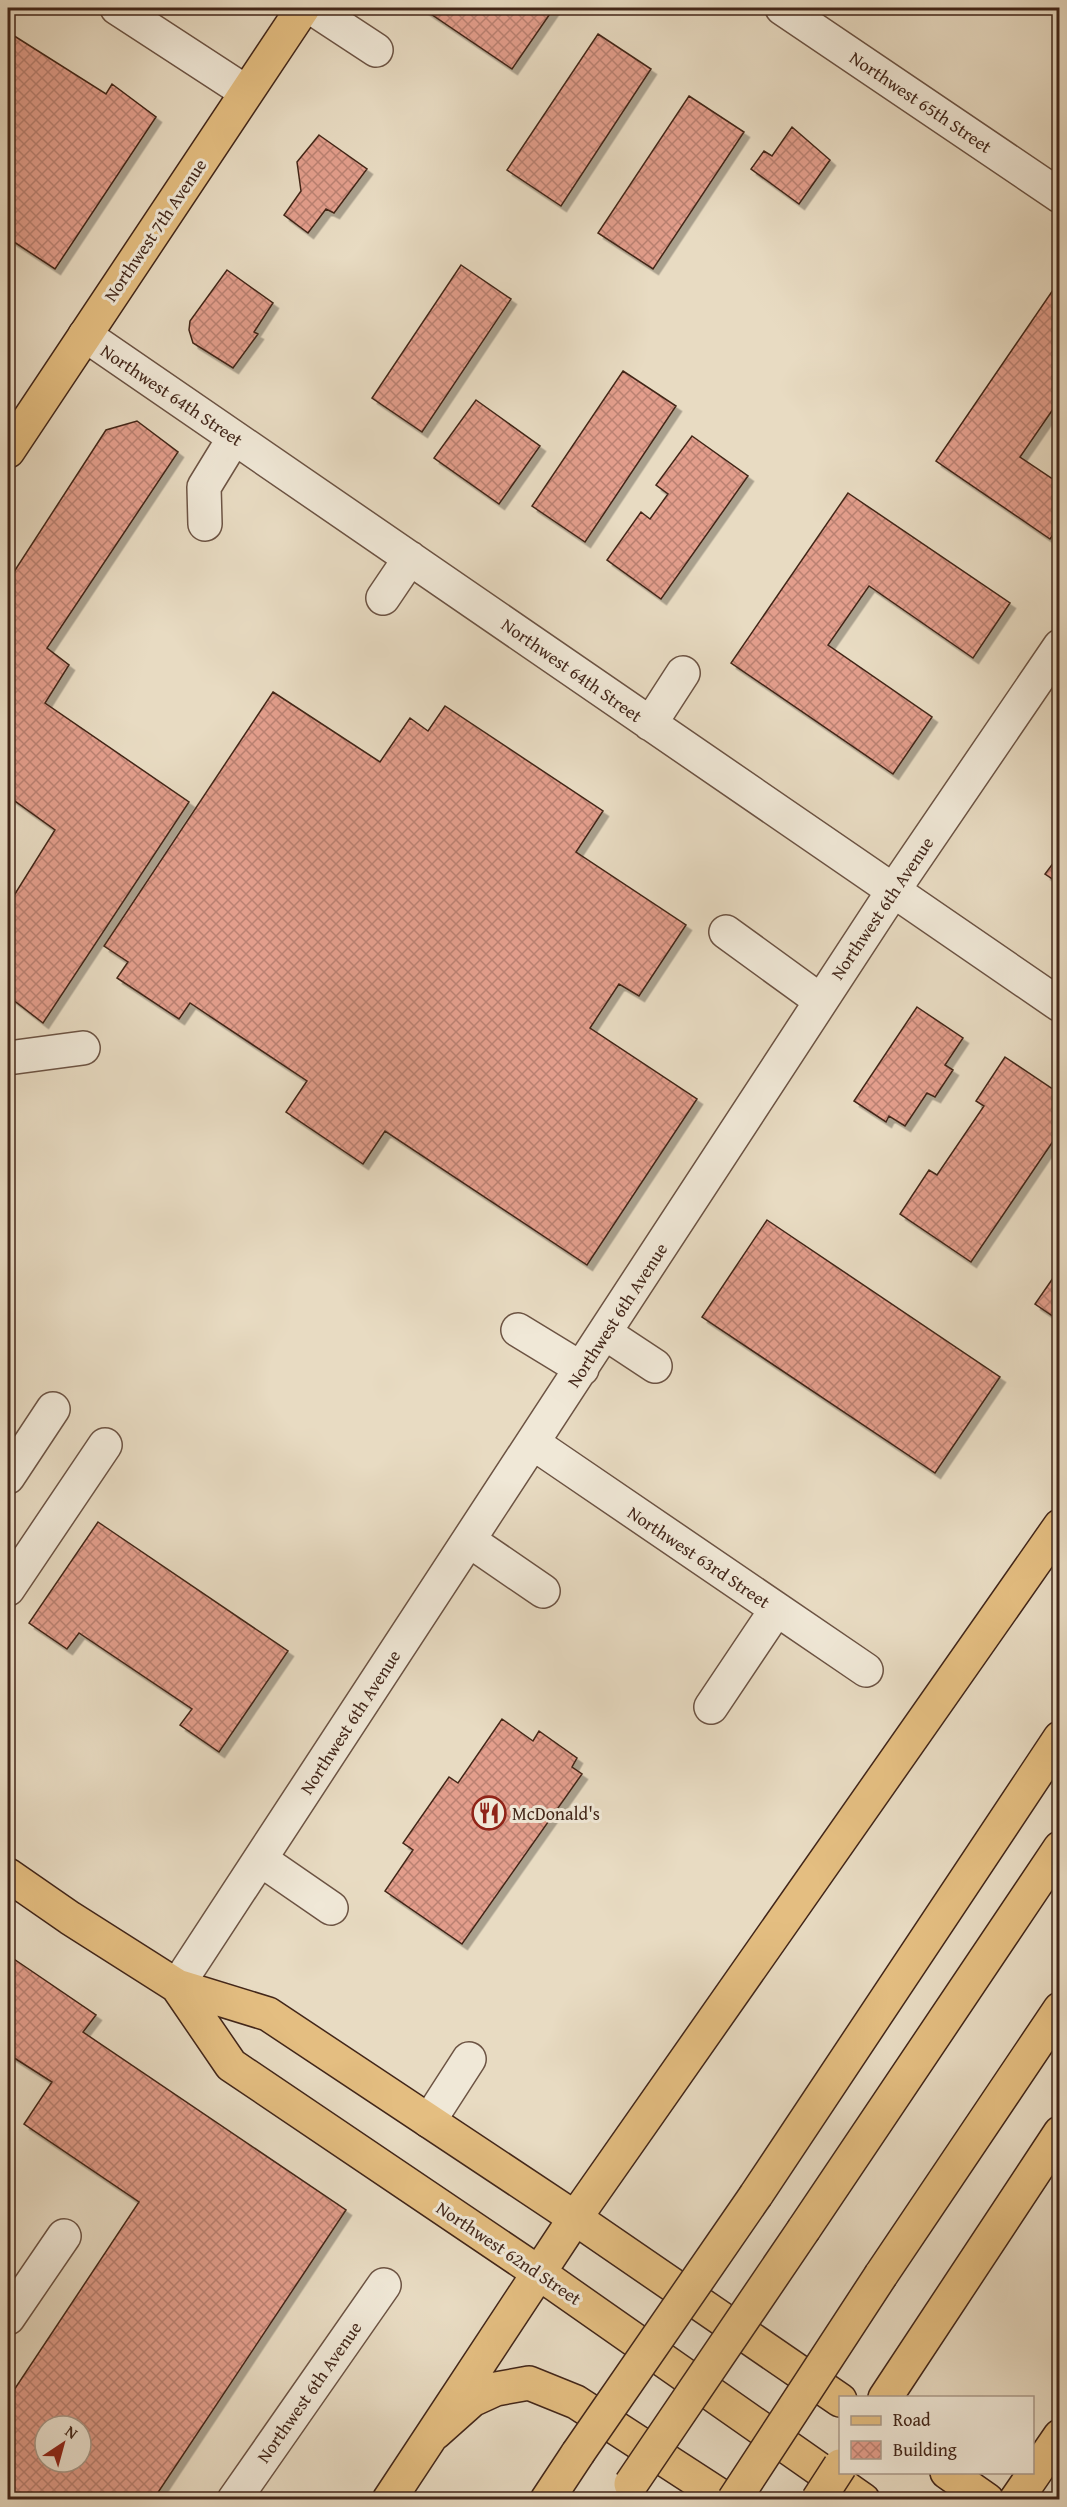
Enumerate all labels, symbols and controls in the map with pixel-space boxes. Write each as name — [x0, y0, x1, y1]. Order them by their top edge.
street label: Northwest 65th Street — [844, 44, 998, 160]
street label: Northwest 7th Avenue — [97, 153, 213, 307]
street label: Northwest 64th Street — [95, 337, 249, 453]
street label: Northwest 64th Street — [496, 611, 648, 729]
street label: Northwest 6th Avenue — [824, 831, 940, 985]
street label: Northwest 6th Avenue — [560, 1237, 674, 1393]
street label: Northwest 63rd Street — [622, 1499, 776, 1615]
street label: Northwest 6th Avenue — [293, 1644, 407, 1800]
restaurant icon: McDonald's — [471, 1795, 507, 1831]
place label: McDonald's — [512, 1800, 600, 1827]
street label: Northwest 62nd Street — [431, 2194, 587, 2312]
street label: Northwest 6th Avenue — [250, 2316, 368, 2468]
legend — [839, 2396, 1034, 2474]
text: Road — [893, 2406, 931, 2433]
north arrow — [33, 2414, 93, 2474]
text: N — [60, 2419, 83, 2445]
text: Building — [893, 2436, 957, 2463]

